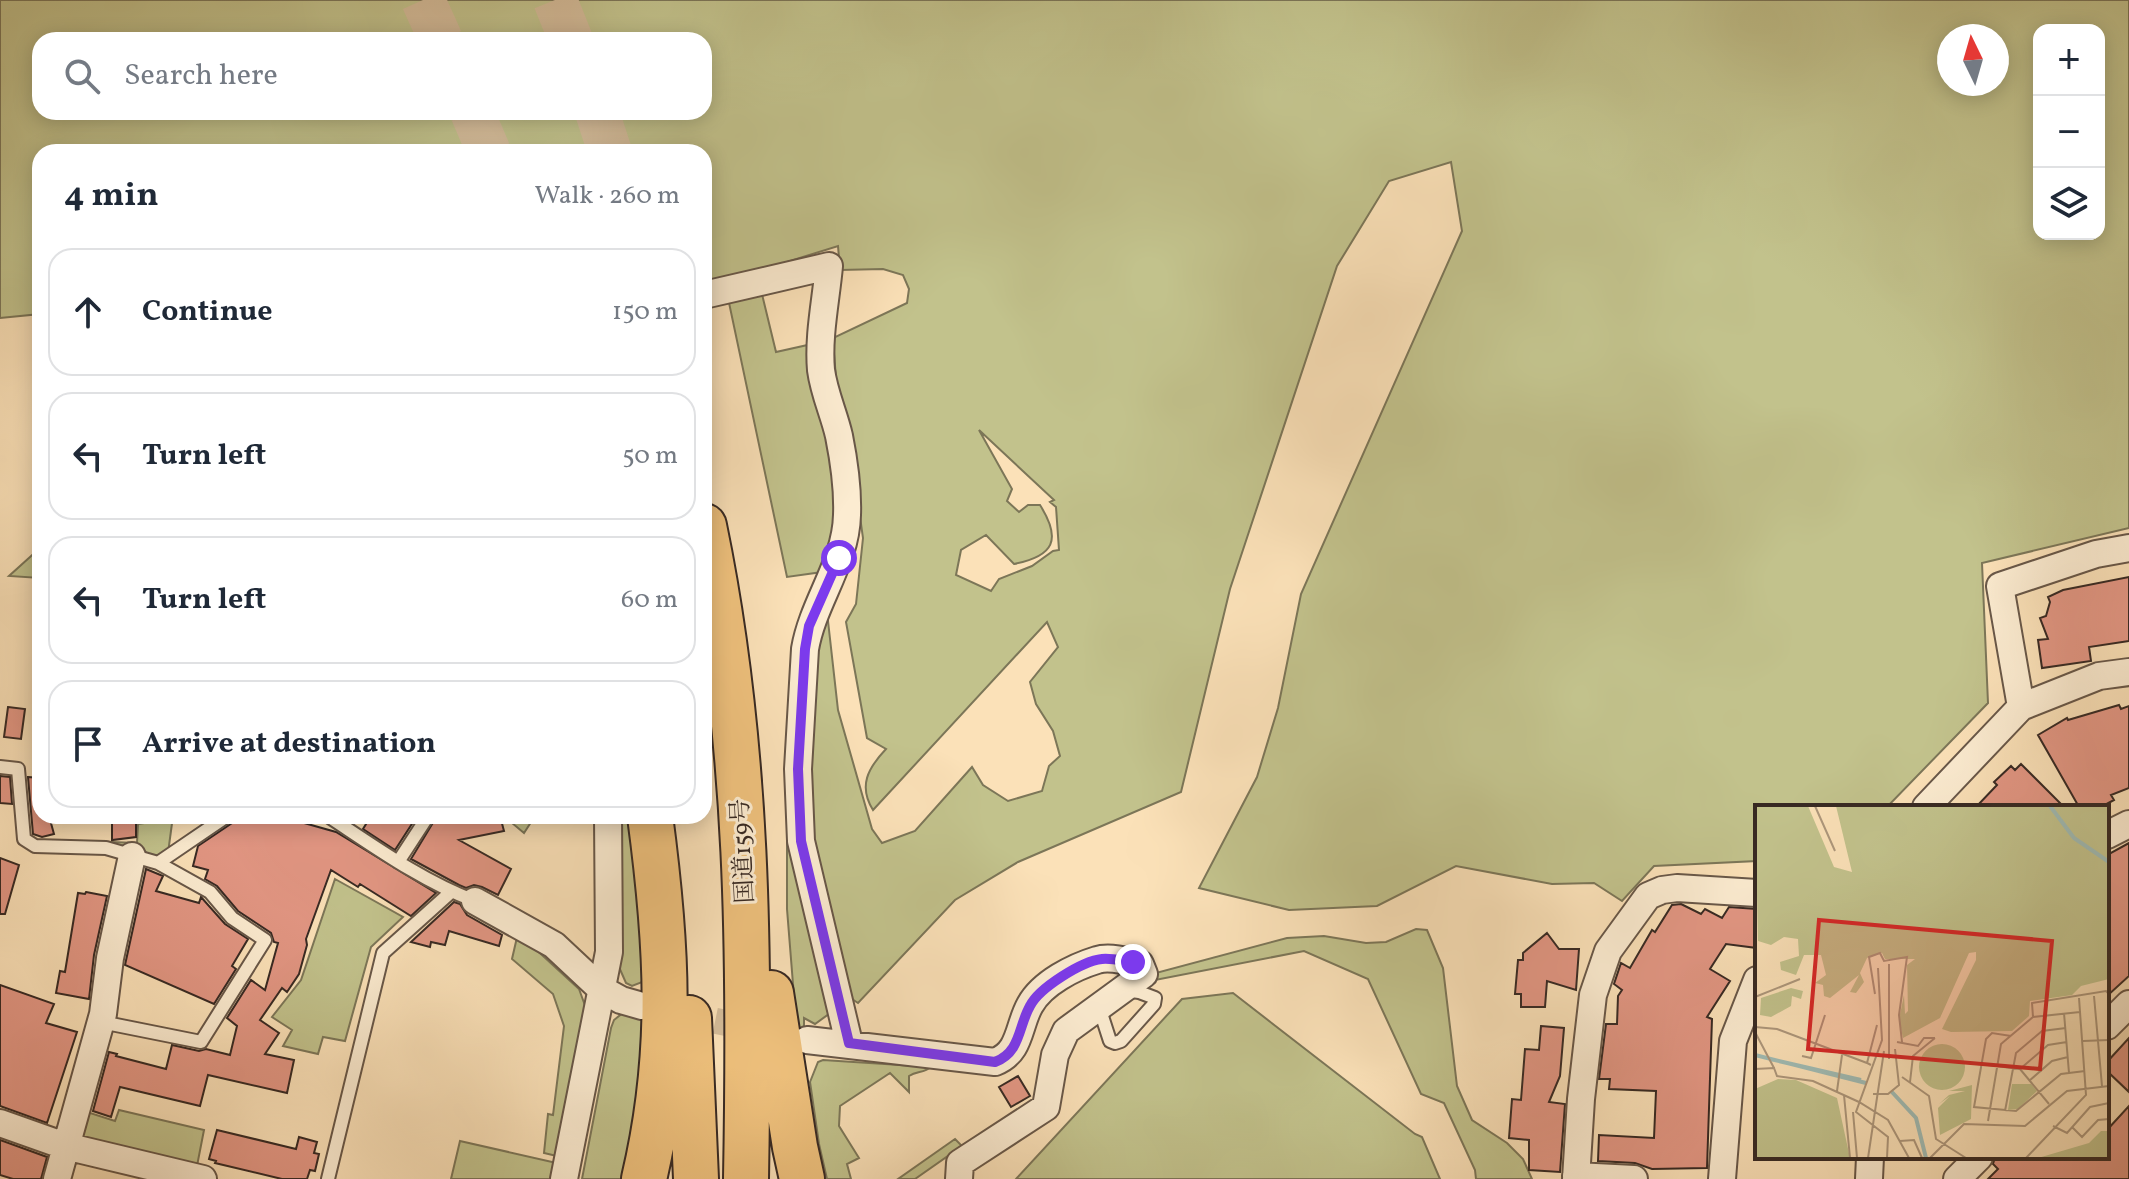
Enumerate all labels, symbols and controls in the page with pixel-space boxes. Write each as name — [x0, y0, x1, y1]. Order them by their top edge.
north arrow — [1937, 24, 2009, 96]
map controls — [2033, 24, 2105, 240]
button: + — [2033, 24, 2105, 96]
search box — [32, 32, 712, 120]
icon: search — [60, 54, 104, 98]
text: Search here — [124, 55, 278, 97]
button: − — [2033, 96, 2105, 168]
button: layers — [2033, 168, 2105, 240]
text: 4 min — [64, 173, 159, 220]
text: Walk · 260 m — [534, 178, 680, 214]
icon: ahead — [66, 290, 110, 334]
text: Continue — [142, 291, 273, 333]
text: 150 m — [612, 294, 678, 330]
icon: left — [66, 434, 110, 478]
text: Turn left — [142, 435, 266, 477]
text: 50 m — [622, 438, 678, 474]
route start — [821, 540, 857, 576]
icon: left — [66, 578, 110, 622]
text: Turn left — [142, 579, 266, 621]
text: 60 m — [621, 582, 678, 618]
icon: arrive — [66, 722, 110, 766]
text: Arrive at destination — [142, 723, 436, 765]
street label: 国道159号 — [724, 798, 764, 904]
inset map — [1755, 805, 2109, 1159]
route end — [1115, 944, 1151, 980]

